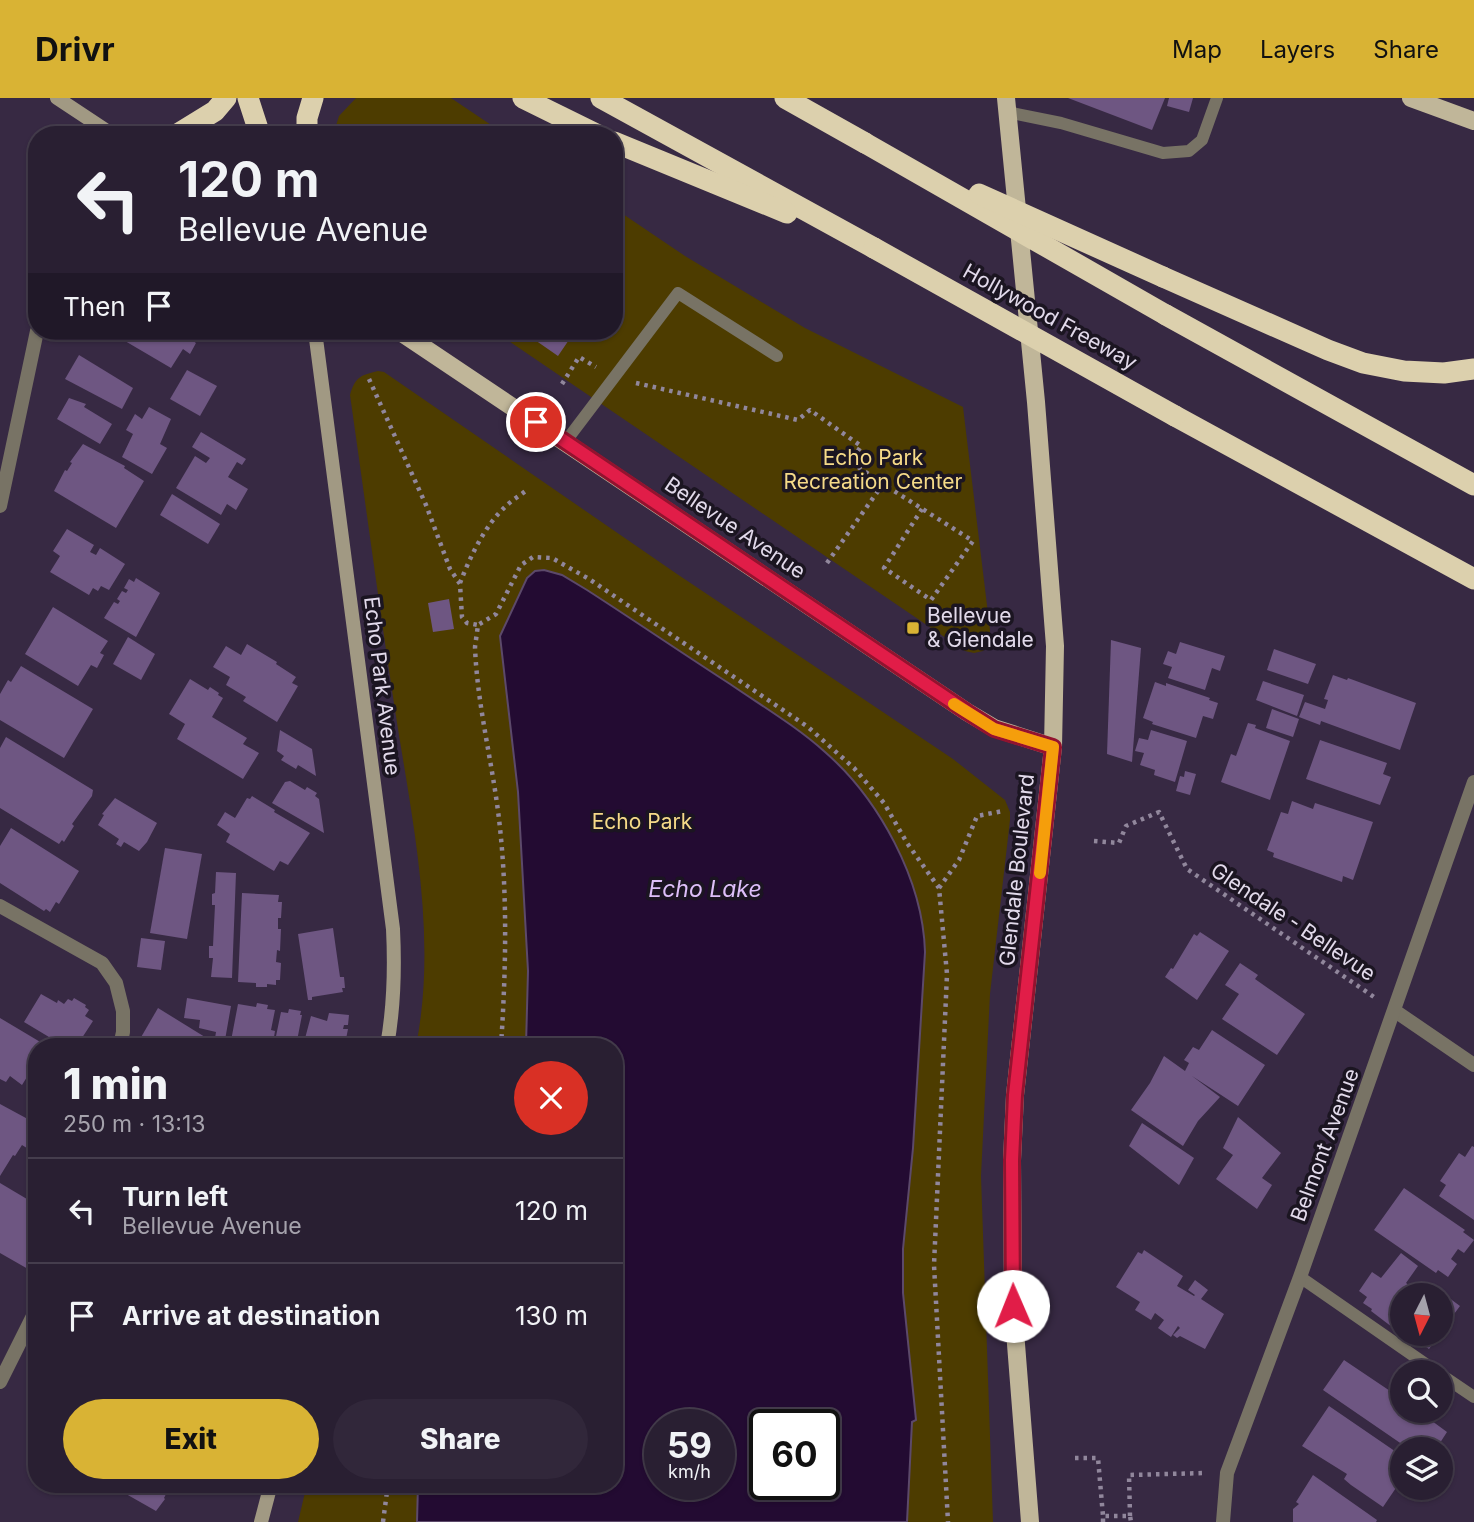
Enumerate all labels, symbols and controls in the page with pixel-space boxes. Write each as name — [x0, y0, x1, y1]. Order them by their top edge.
text: Drivr — [35, 29, 115, 69]
text: Map — [1172, 35, 1222, 64]
text: Layers — [1260, 35, 1335, 64]
text: Share — [1373, 35, 1439, 64]
text: 120 m — [178, 150, 319, 209]
icon: left — [63, 154, 154, 245]
text: Bellevue Avenue — [178, 210, 428, 249]
street label: Hollywood Freeway — [959, 258, 1142, 375]
icon: arrive — [140, 287, 178, 325]
text: Then — [63, 291, 126, 322]
pin — [506, 392, 566, 452]
icon: arrive — [517, 403, 555, 441]
park label: Echo Park Recreation Center — [784, 445, 963, 494]
street label: Bellevue Avenue — [660, 471, 810, 584]
street label: Echo Park Avenue — [359, 595, 406, 777]
place label: Bellevue & Glendale — [927, 603, 1034, 652]
marker: Bellevue & Glendale — [905, 620, 921, 636]
street label: Glendale Boulevard — [994, 773, 1039, 967]
park label: Echo Park — [592, 809, 693, 834]
street label: Glendale - Bellevue — [1206, 857, 1380, 986]
water label: Echo Lake — [648, 875, 762, 903]
text: 1 min — [63, 1058, 168, 1109]
button: close — [514, 1061, 588, 1135]
street label: Belmont Avenue — [1285, 1065, 1364, 1225]
text: 250 m · 13:13 — [63, 1110, 205, 1138]
text: Turn left — [122, 1181, 228, 1212]
icon: left — [63, 1192, 101, 1230]
text: 120 m — [515, 1195, 588, 1226]
text: Bellevue Avenue — [122, 1212, 302, 1240]
position arrow — [976, 1269, 1050, 1343]
north arrow — [1390, 1283, 1452, 1346]
map controls — [1390, 1283, 1453, 1500]
icon: arrive — [63, 1297, 101, 1335]
text: Arrive at destination — [122, 1300, 381, 1331]
text: 130 m — [515, 1300, 588, 1331]
button: search — [1390, 1360, 1453, 1423]
button: Exit — [63, 1399, 319, 1479]
button: Share — [333, 1399, 588, 1479]
speed limit sign: 60 — [749, 1409, 840, 1500]
text: 59 — [667, 1424, 712, 1466]
button: layers — [1390, 1437, 1453, 1500]
text: km/h — [668, 1461, 711, 1482]

